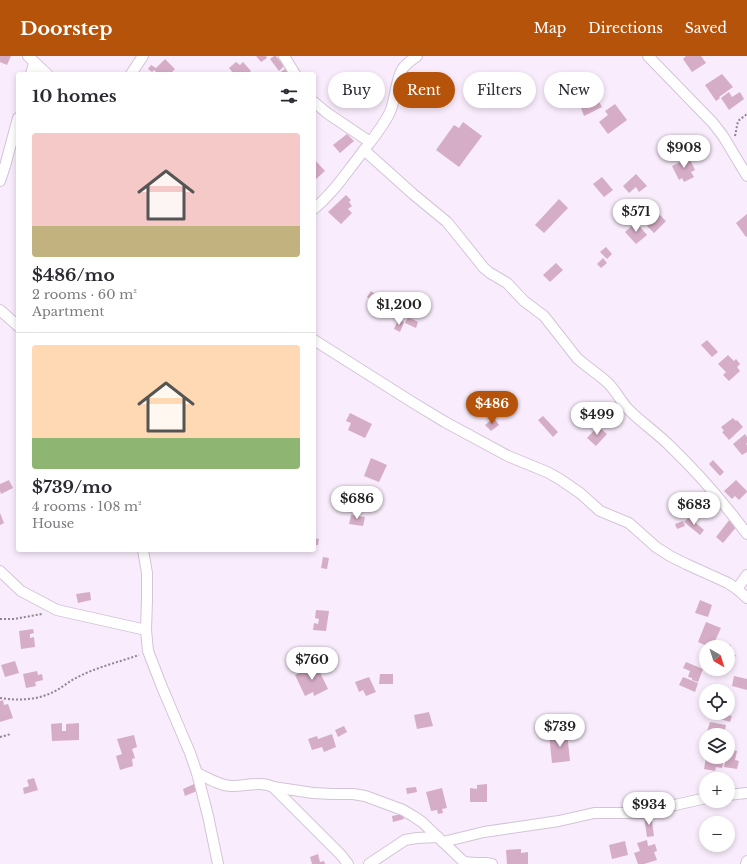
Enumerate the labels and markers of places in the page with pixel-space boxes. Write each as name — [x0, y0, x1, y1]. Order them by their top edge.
pin: $908 — [660, 135, 708, 169]
pin: $571 — [612, 199, 660, 233]
pin: $1,200 — [366, 292, 432, 326]
pin: $486 — [468, 391, 516, 425]
pin: $499 — [573, 402, 621, 436]
pin: $686 — [333, 486, 381, 520]
pin: $683 — [670, 492, 718, 526]
pin: $760 — [288, 647, 336, 681]
pin: $739 — [536, 714, 584, 748]
pin: $934 — [625, 792, 673, 826]

